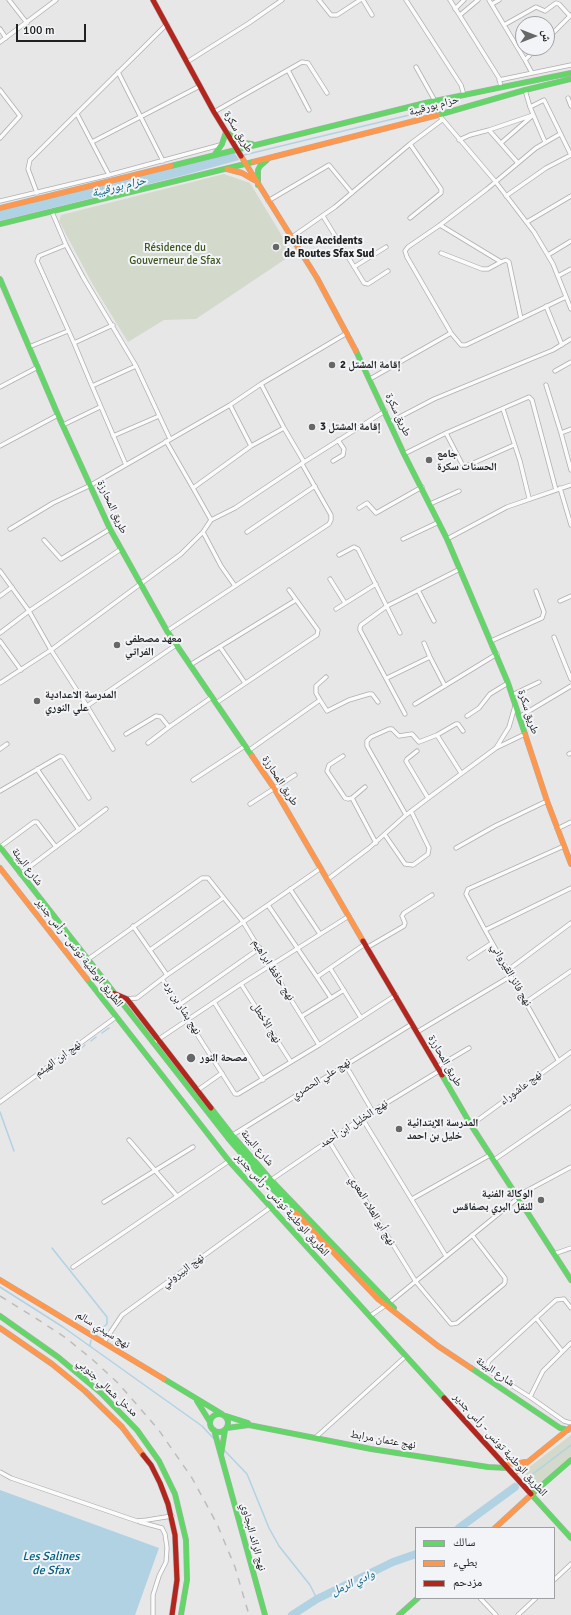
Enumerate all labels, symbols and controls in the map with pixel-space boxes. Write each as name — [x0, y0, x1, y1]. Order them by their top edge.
scale bar — [18, 16, 88, 42]
north arrow — [515, 16, 555, 56]
text: 100 m — [23, 23, 55, 38]
text: ش — [540, 30, 553, 42]
street label: حزام بورقيبة — [408, 93, 460, 119]
street label: طريق سكرة — [220, 109, 256, 155]
water label: حزام بورقيبة — [90, 173, 148, 201]
place label: Police Accidents de Routes Sfax Sud — [284, 234, 375, 260]
park label: Résidence du Gouverneur de Sfax — [129, 241, 221, 267]
marker: Police Accidents de Routes Sfax Sud — [271, 242, 281, 252]
place label: إقامة المشتل 2 — [340, 358, 401, 372]
marker: إقامة المشتل 2 — [327, 360, 337, 370]
street label: طريق سكرة — [382, 391, 414, 439]
place label: إقامة المشتل 3 — [320, 420, 381, 434]
marker: إقامة المشتل 3 — [307, 422, 317, 432]
place label: جامع الحسنات سكرة — [437, 447, 497, 473]
marker: جامع الحسنات سكرة — [424, 455, 434, 465]
street label: طريق المحارزة — [94, 478, 130, 536]
place label: معهد مصطفى الفراتي — [125, 632, 182, 658]
marker: معهد مصطفى الفراتي — [112, 640, 122, 650]
place label: المدرسة الاعدادية علي النوري — [45, 688, 117, 714]
street label: طريق سكرة — [515, 688, 541, 736]
marker: المدرسة الاعدادية علي النوري — [32, 696, 42, 706]
street label: طريق المحارزة — [259, 753, 301, 809]
street label: شارع البيئة — [9, 846, 45, 888]
street label: الطريق الوطنية تونس - رأس جدير — [32, 896, 126, 1010]
street label: نهج حافظ ابراهيم — [249, 937, 297, 1003]
street label: نهج فائز القيرواني — [488, 941, 534, 1009]
street label: نهج بشار بن برد — [160, 979, 204, 1037]
street label: نهج الأخطل — [248, 1000, 284, 1046]
street label: طريق المحارزة — [425, 1033, 465, 1089]
street label: نهج ابن الهيثم — [32, 1038, 84, 1080]
place label: مصحة النور — [200, 1051, 248, 1065]
marker: مصحة النور — [185, 1052, 197, 1064]
street label: نهج علي الحصري — [289, 1056, 353, 1102]
street label: نهج عاشوراء — [497, 1068, 545, 1108]
street label: نهج الخليل ابن أحمد — [317, 1097, 391, 1151]
place label: المدرسة الإبتدائية خليل بن احمد — [407, 1116, 478, 1142]
marker: المدرسة الإبتدائية خليل بن احمد — [394, 1124, 404, 1134]
street label: شارع البيئة — [238, 1127, 276, 1169]
street label: الطريق الوطنية تونس - رأس جدير — [232, 1151, 332, 1259]
street label: نهج أبو العلاء المعري — [346, 1174, 398, 1248]
place label: الوكالة الفنية للنقل البري بصفاقس — [452, 1187, 533, 1213]
marker: الوكالة الفنية للنقل البري بصفاقس — [536, 1195, 546, 1205]
street label: نهج البيروني — [159, 1251, 207, 1291]
street label: نهج سيدي سالم — [74, 1308, 132, 1352]
street label: شارع البيئة — [473, 1354, 517, 1390]
street label: مدخل شمالي جنوبي — [74, 1356, 140, 1420]
street label: الطريق الوطنية تونس - رأس جدير — [450, 1391, 550, 1499]
street label: نهج عثمان مرابط — [349, 1428, 417, 1452]
street label: نهج الرائد البجاوي — [238, 1502, 268, 1572]
legend — [415, 1527, 555, 1599]
text: سالك — [453, 1535, 475, 1550]
water label: Les Salines de Sfax — [22, 1550, 80, 1578]
text: بطيء — [453, 1555, 477, 1570]
water label: وادي الرمل — [329, 1567, 377, 1599]
text: مزدحم — [453, 1575, 482, 1590]

